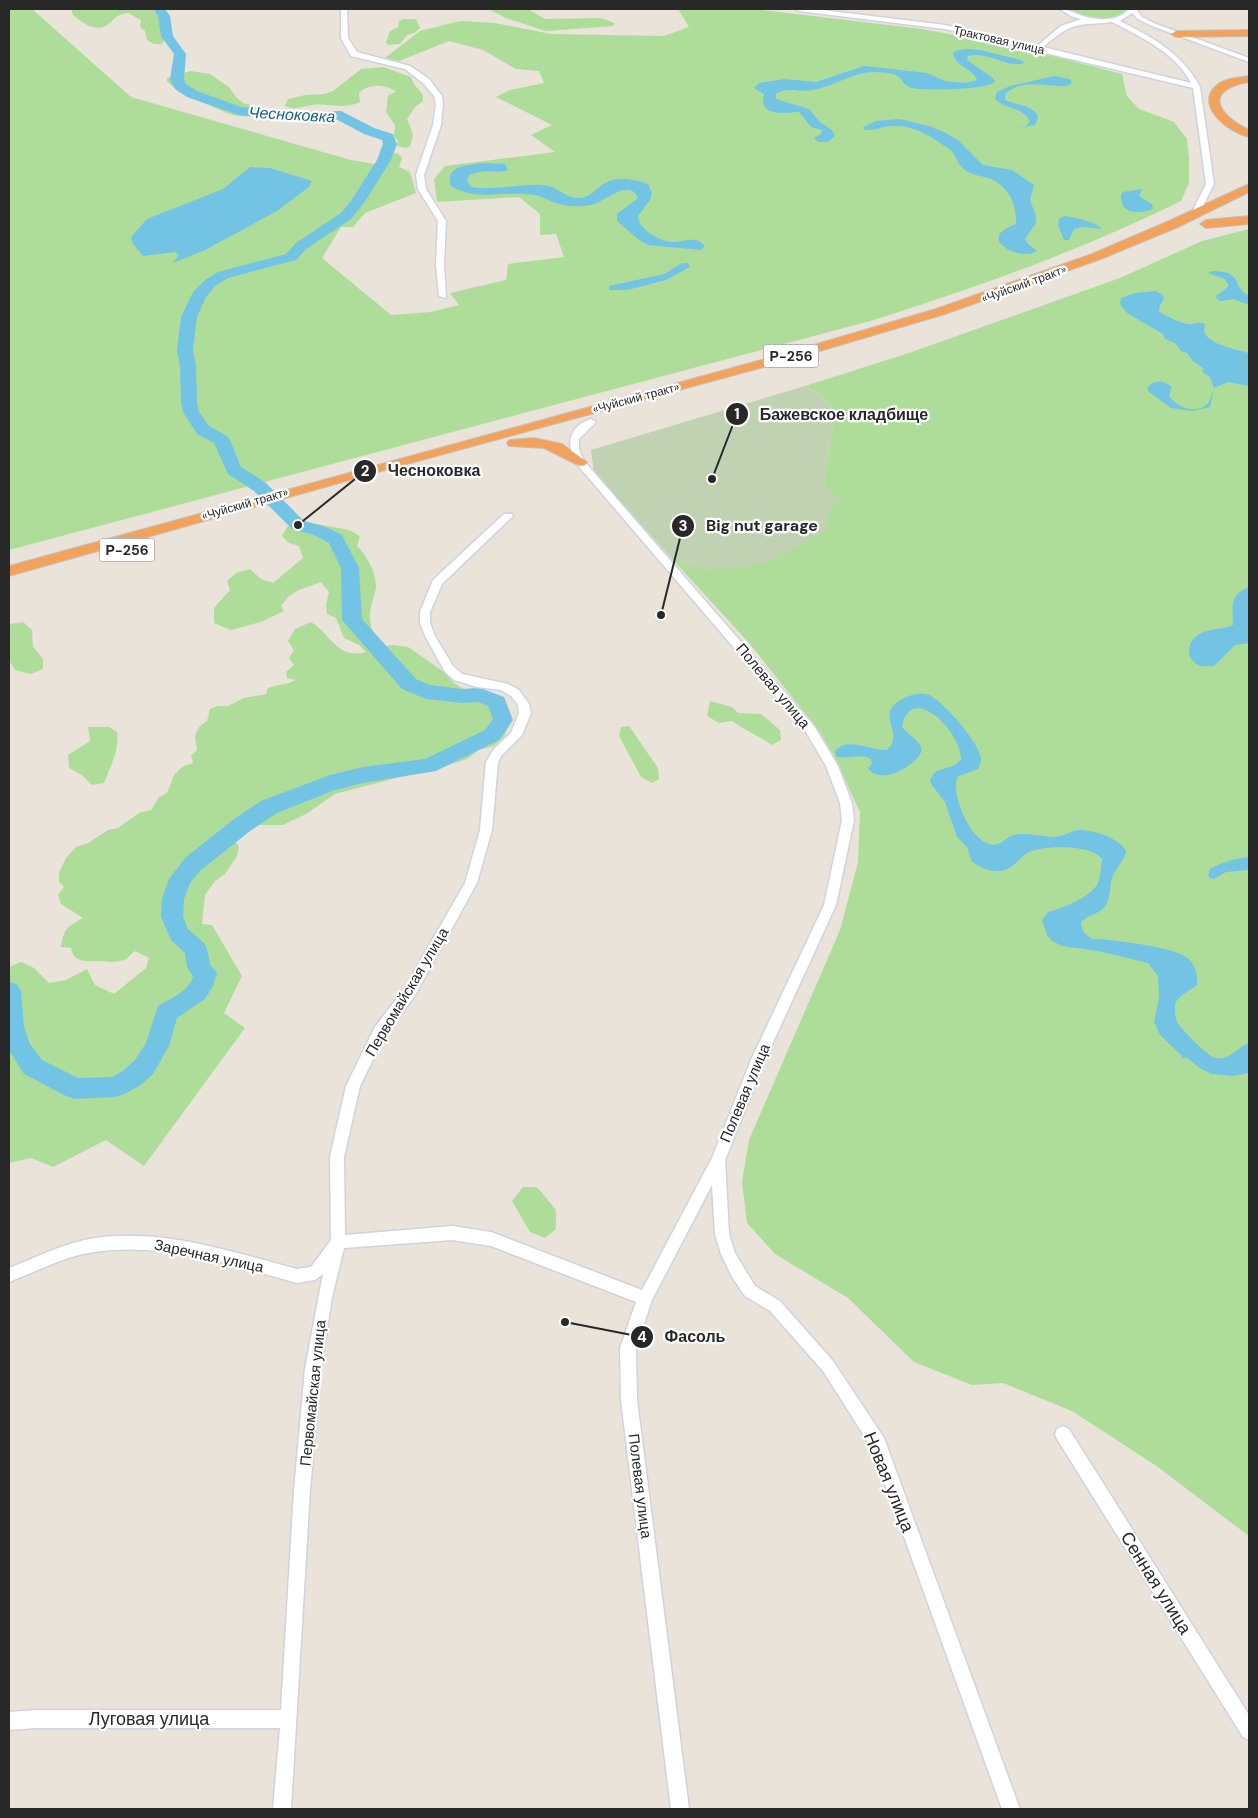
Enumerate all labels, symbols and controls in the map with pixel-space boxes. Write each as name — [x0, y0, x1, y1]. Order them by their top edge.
street label: Трактовая улица — [952, 22, 1046, 58]
water label: Чесноковка — [248, 102, 336, 127]
street label: «Чуйский тракт» — [979, 261, 1069, 307]
road number: Р-256 — [764, 344, 818, 368]
street label: «Чуйский тракт» — [591, 379, 681, 417]
callout: Бажевское кладбище — [725, 399, 938, 430]
text: 1 — [734, 404, 740, 424]
text: Бажевское кладбище — [760, 404, 928, 425]
callout: Чесноковка — [352, 455, 490, 486]
text: Чесноковка — [388, 460, 480, 481]
text: 2 — [361, 461, 370, 481]
street label: «Чуйский тракт» — [200, 484, 290, 524]
callout: Big nut garage — [671, 510, 828, 541]
text: Big nut garage — [706, 515, 818, 536]
text: 3 — [678, 516, 688, 536]
road number: Р-256 — [100, 538, 154, 562]
street label: Полевая улица — [731, 639, 815, 733]
street label: Первомайская улица — [361, 923, 454, 1060]
street label: Полевая улица — [715, 1040, 775, 1145]
street label: Заречная улица — [152, 1235, 266, 1277]
street label: Первомайская улица — [295, 1318, 331, 1467]
callout: Фасоль — [630, 1321, 735, 1352]
text: Фасоль — [665, 1326, 726, 1347]
text: 4 — [637, 1327, 647, 1347]
street label: Новая улица — [858, 1428, 920, 1537]
street label: Полевая улица — [624, 1432, 656, 1540]
street label: Сенная улица — [1115, 1527, 1198, 1640]
street label: Луговая улица — [89, 1707, 210, 1731]

